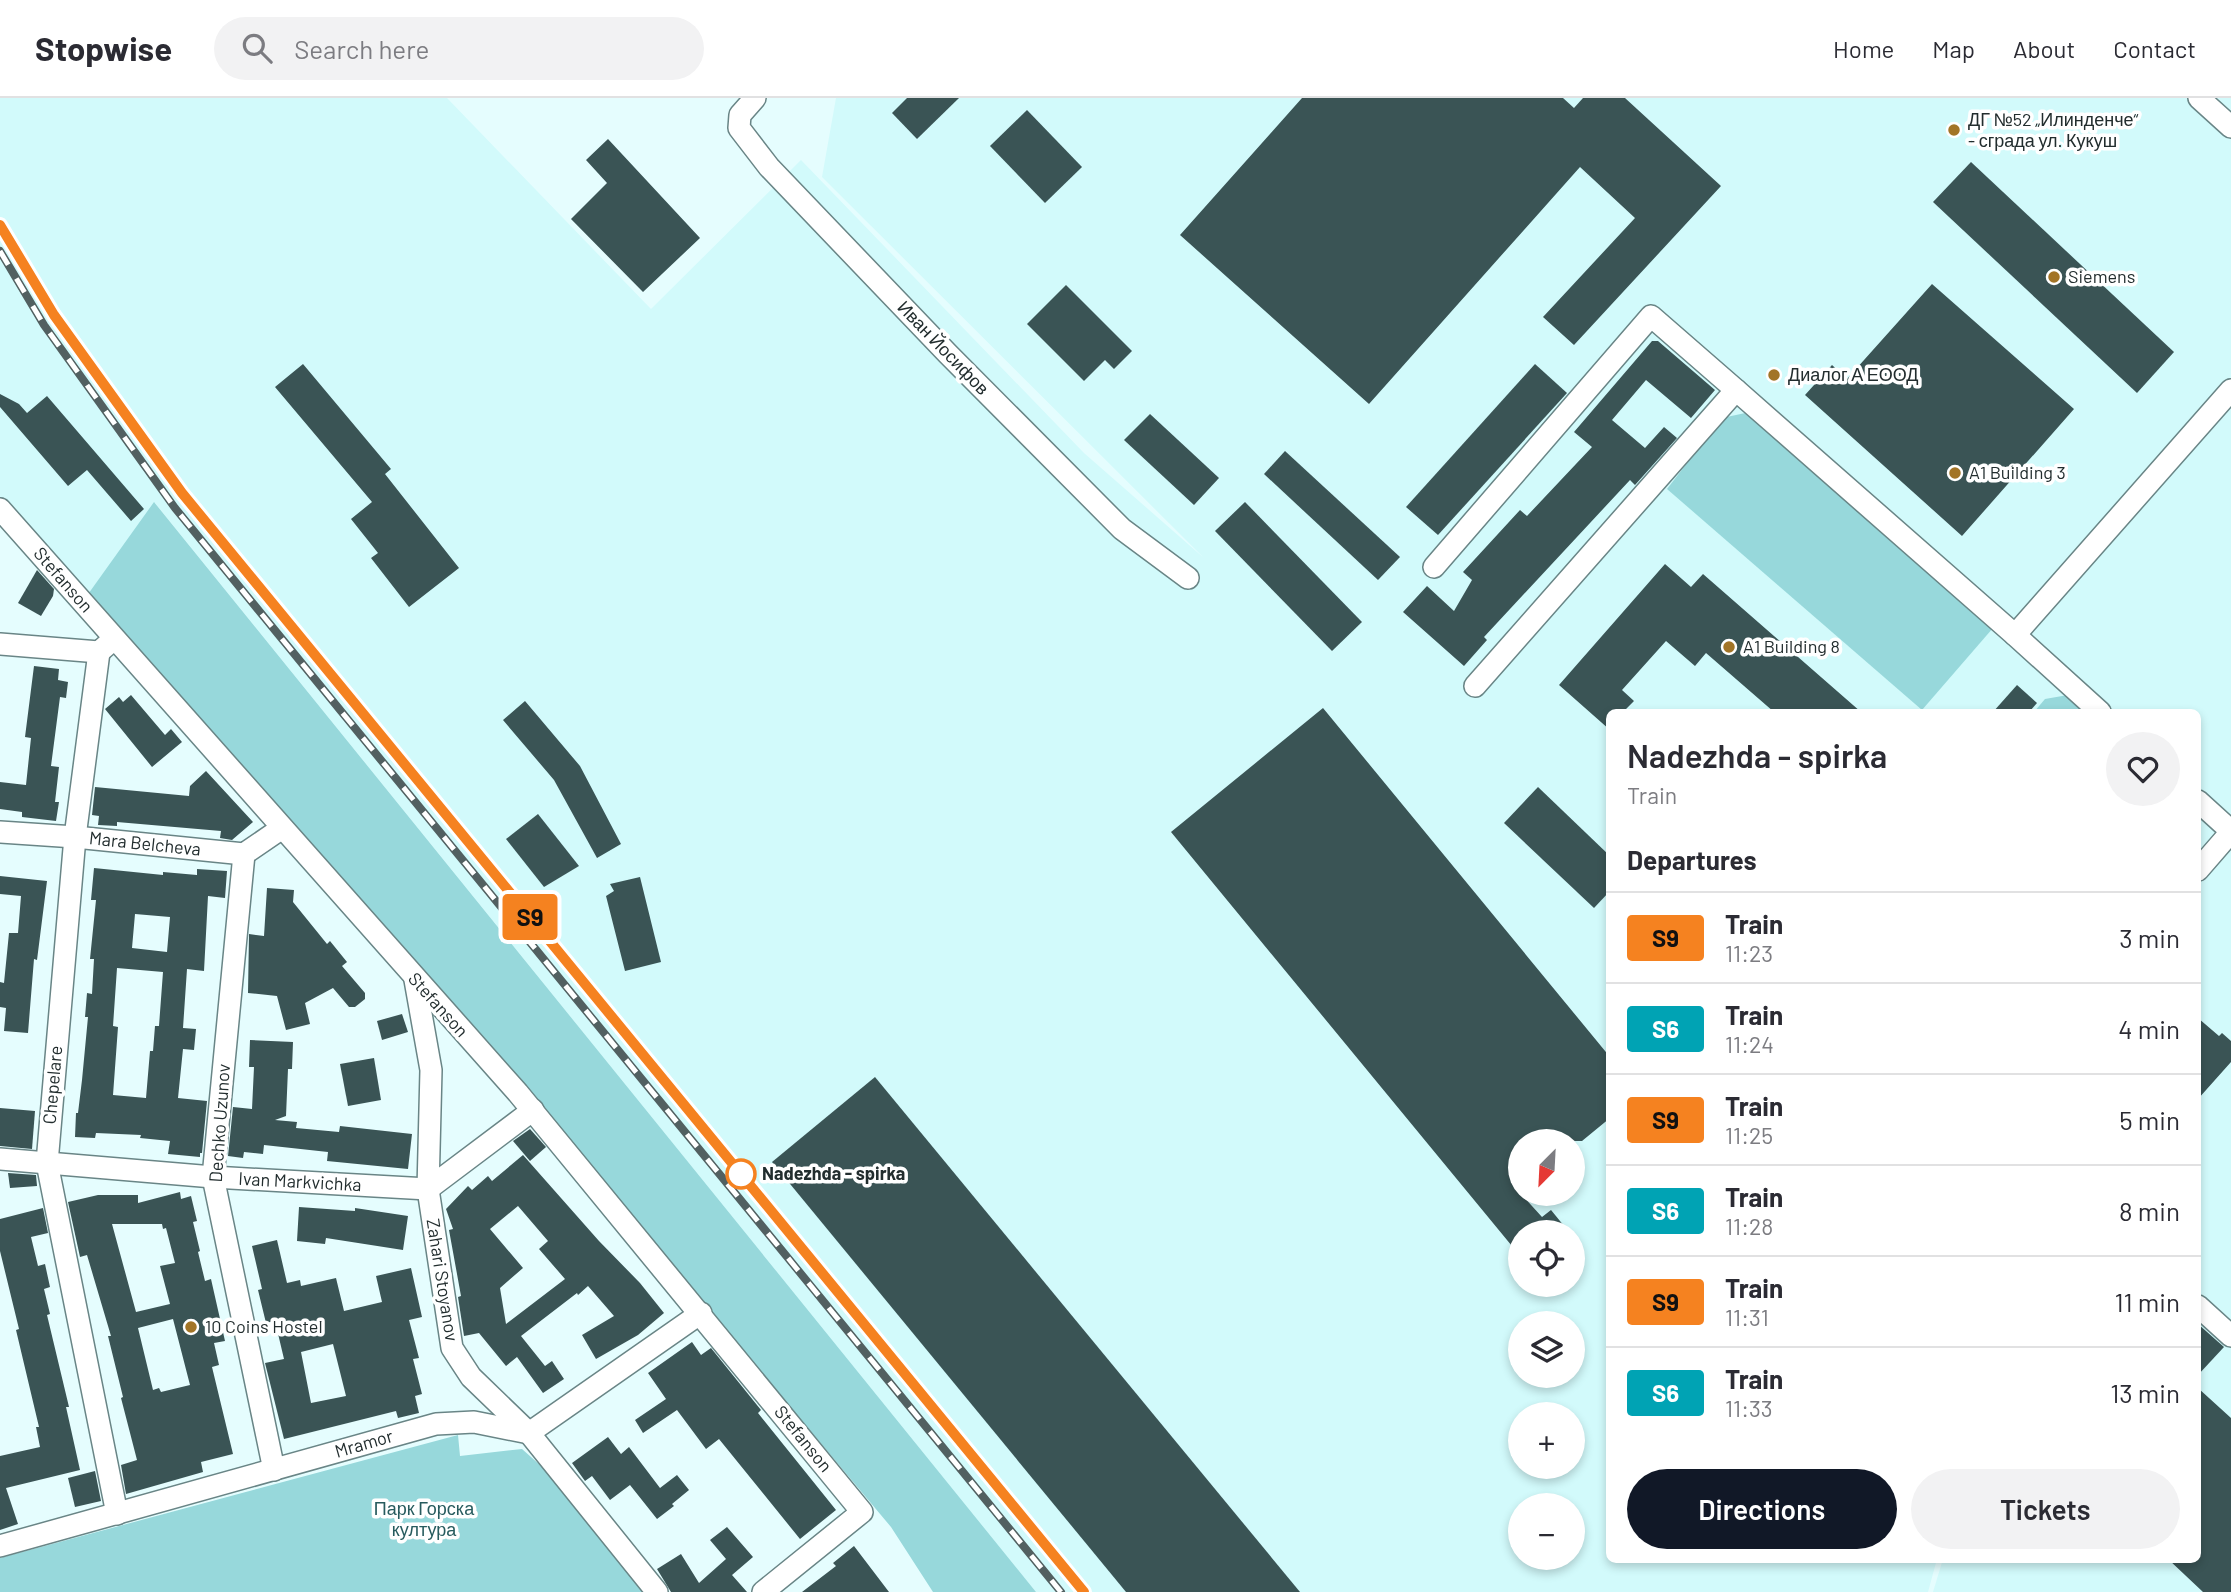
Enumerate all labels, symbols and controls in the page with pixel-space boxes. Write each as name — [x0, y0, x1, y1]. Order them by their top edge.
search box — [214, 17, 704, 80]
text: Stopwise — [35, 28, 172, 68]
icon: search — [238, 29, 276, 67]
text: Search here — [294, 33, 429, 64]
text: Home — [1833, 34, 1894, 63]
text: Map — [1932, 34, 1975, 63]
text: About — [2013, 34, 2075, 63]
text: Contact — [2113, 34, 2196, 63]
place label: ДГ №52 „Илинденче“ - сграда ул. Кукуш — [1968, 108, 2139, 151]
marker: ДГ №52 „Илинденче“ - сграда ул. Кукуш — [1946, 122, 1962, 138]
place label: Siemens — [2068, 265, 2135, 287]
marker: Siemens — [2046, 269, 2062, 285]
street label: Иван Йосифов — [893, 296, 994, 399]
place label: Диалог А ЕООД — [1788, 363, 1919, 385]
marker: Диалог А ЕООД — [1766, 367, 1782, 383]
place label: A1 Building 3 — [1969, 461, 2066, 483]
marker: A1 Building 3 — [1947, 465, 1963, 481]
street label: Stefanson — [29, 542, 98, 617]
place label: A1 Building 8 — [1743, 635, 1840, 657]
marker: A1 Building 8 — [1721, 639, 1737, 655]
button: heart — [2106, 732, 2180, 806]
text: Nadezhda - spirka — [1627, 735, 1887, 775]
text: Train — [1627, 781, 1677, 809]
street label: Mara Belcheva — [88, 826, 202, 860]
text: Departures — [1627, 844, 1757, 875]
line badge: S9 — [498, 894, 562, 940]
text: S9 — [516, 902, 544, 931]
text: Train — [1725, 908, 1783, 939]
text: 3 min — [2119, 922, 2180, 953]
text: S9 — [1652, 923, 1679, 952]
text: 11:23 — [1725, 939, 1773, 967]
street label: Stefanson — [404, 967, 473, 1041]
text: Train — [1725, 999, 1783, 1030]
text: 4 min — [2118, 1013, 2180, 1044]
text: S6 — [1652, 1014, 1679, 1043]
text: 11:24 — [1725, 1030, 1774, 1058]
street label: Chepelare — [38, 1045, 66, 1125]
street label: Dechko Uzunov — [204, 1062, 234, 1183]
text: Train — [1725, 1090, 1783, 1121]
text: 5 min — [2119, 1104, 2180, 1135]
text: S9 — [1652, 1105, 1679, 1134]
text: 11:25 — [1725, 1121, 1773, 1149]
north arrow — [1508, 1129, 1586, 1206]
map controls — [1508, 1129, 1585, 1570]
marker: Nadezhda - spirka — [726, 1159, 756, 1189]
place label: Nadezhda - spirka — [762, 1162, 905, 1184]
street label: Ivan Markvichka — [238, 1167, 362, 1195]
text: Train — [1725, 1181, 1783, 1212]
text: 8 min — [2119, 1195, 2180, 1226]
text: S6 — [1652, 1196, 1679, 1225]
text: 11:28 — [1725, 1212, 1773, 1240]
street label: Zahari Stoyanov — [422, 1217, 464, 1343]
button: locate — [1508, 1220, 1585, 1297]
text: Train — [1725, 1272, 1783, 1303]
text: 11 min — [2114, 1286, 2180, 1317]
text: S9 — [1652, 1287, 1679, 1316]
text: 11:31 — [1725, 1303, 1769, 1331]
button: layers — [1508, 1311, 1585, 1388]
place label: 10 Coins Hostel — [205, 1315, 323, 1337]
marker: 10 Coins Hostel — [183, 1319, 199, 1335]
text: Train — [1725, 1363, 1783, 1394]
text: 13 min — [2110, 1377, 2180, 1408]
text: S6 — [1652, 1378, 1679, 1407]
text: 11:33 — [1725, 1394, 1773, 1422]
street label: Stefanson — [770, 1401, 837, 1476]
button: + — [1508, 1402, 1585, 1479]
street label: Mramor — [332, 1424, 396, 1462]
button: Directions — [1627, 1469, 1897, 1549]
button: Tickets — [1911, 1469, 2180, 1549]
button: − — [1508, 1493, 1585, 1570]
park label: Парк Горска култура — [374, 1497, 475, 1540]

